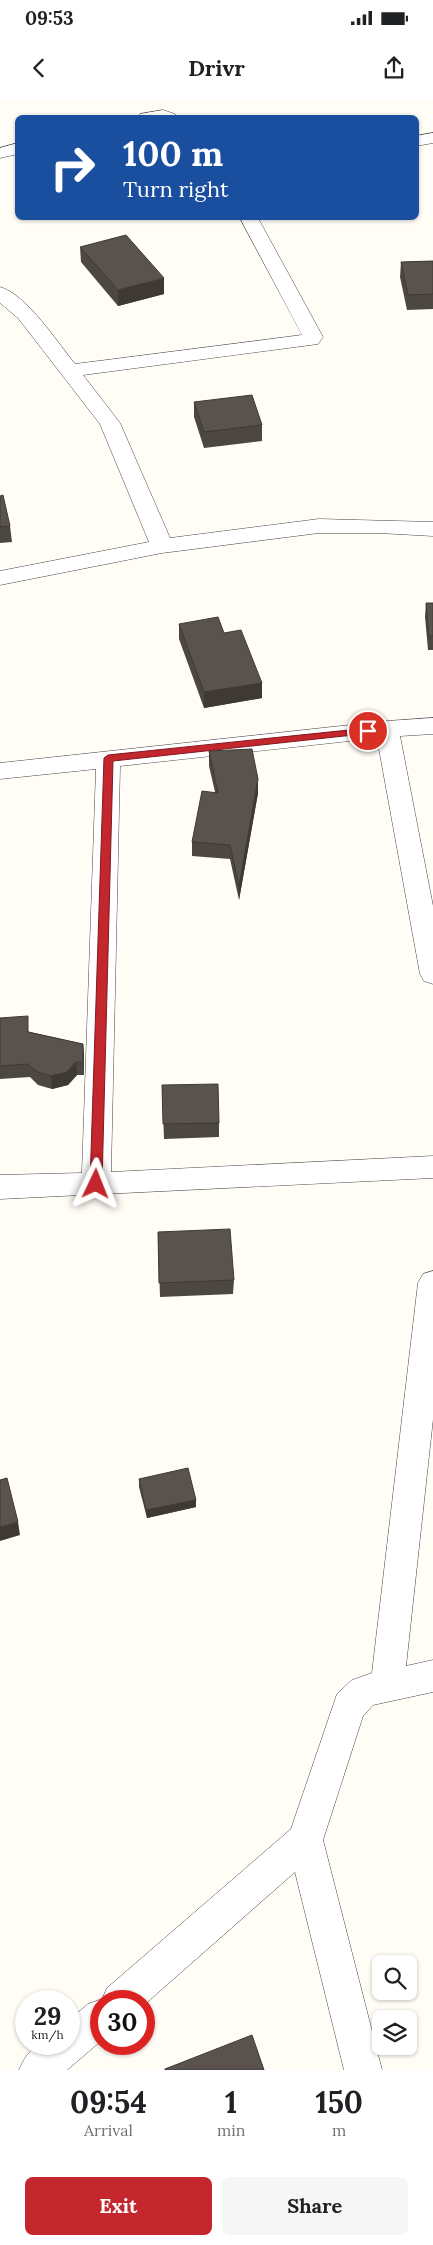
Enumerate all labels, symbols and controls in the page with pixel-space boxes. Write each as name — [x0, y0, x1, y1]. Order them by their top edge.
text: 09:53 — [25, 6, 74, 30]
icon: back — [25, 54, 53, 82]
text: Drivr — [188, 54, 245, 82]
icon: share — [380, 54, 408, 82]
text: 100 m — [123, 131, 223, 176]
icon: right — [40, 135, 105, 200]
text: Turn right — [123, 175, 228, 203]
pin — [347, 710, 389, 752]
icon: arrive — [354, 717, 382, 745]
position arrow — [69, 1157, 121, 1209]
map controls — [372, 1955, 417, 2055]
button: search — [372, 1955, 417, 2000]
speed limit sign: 30 — [90, 1990, 155, 2055]
text: 29 — [34, 2000, 61, 2032]
button: layers — [372, 2010, 417, 2055]
text: km/h — [31, 2027, 64, 2042]
text: 09:54 — [70, 2083, 147, 2121]
text: 1 — [225, 2083, 237, 2121]
text: 150 — [315, 2083, 363, 2121]
text: Arrival — [84, 2120, 133, 2140]
text: min — [217, 2120, 245, 2140]
text: m — [332, 2120, 346, 2140]
button: Exit — [25, 2177, 212, 2235]
button: Share — [222, 2177, 408, 2235]

